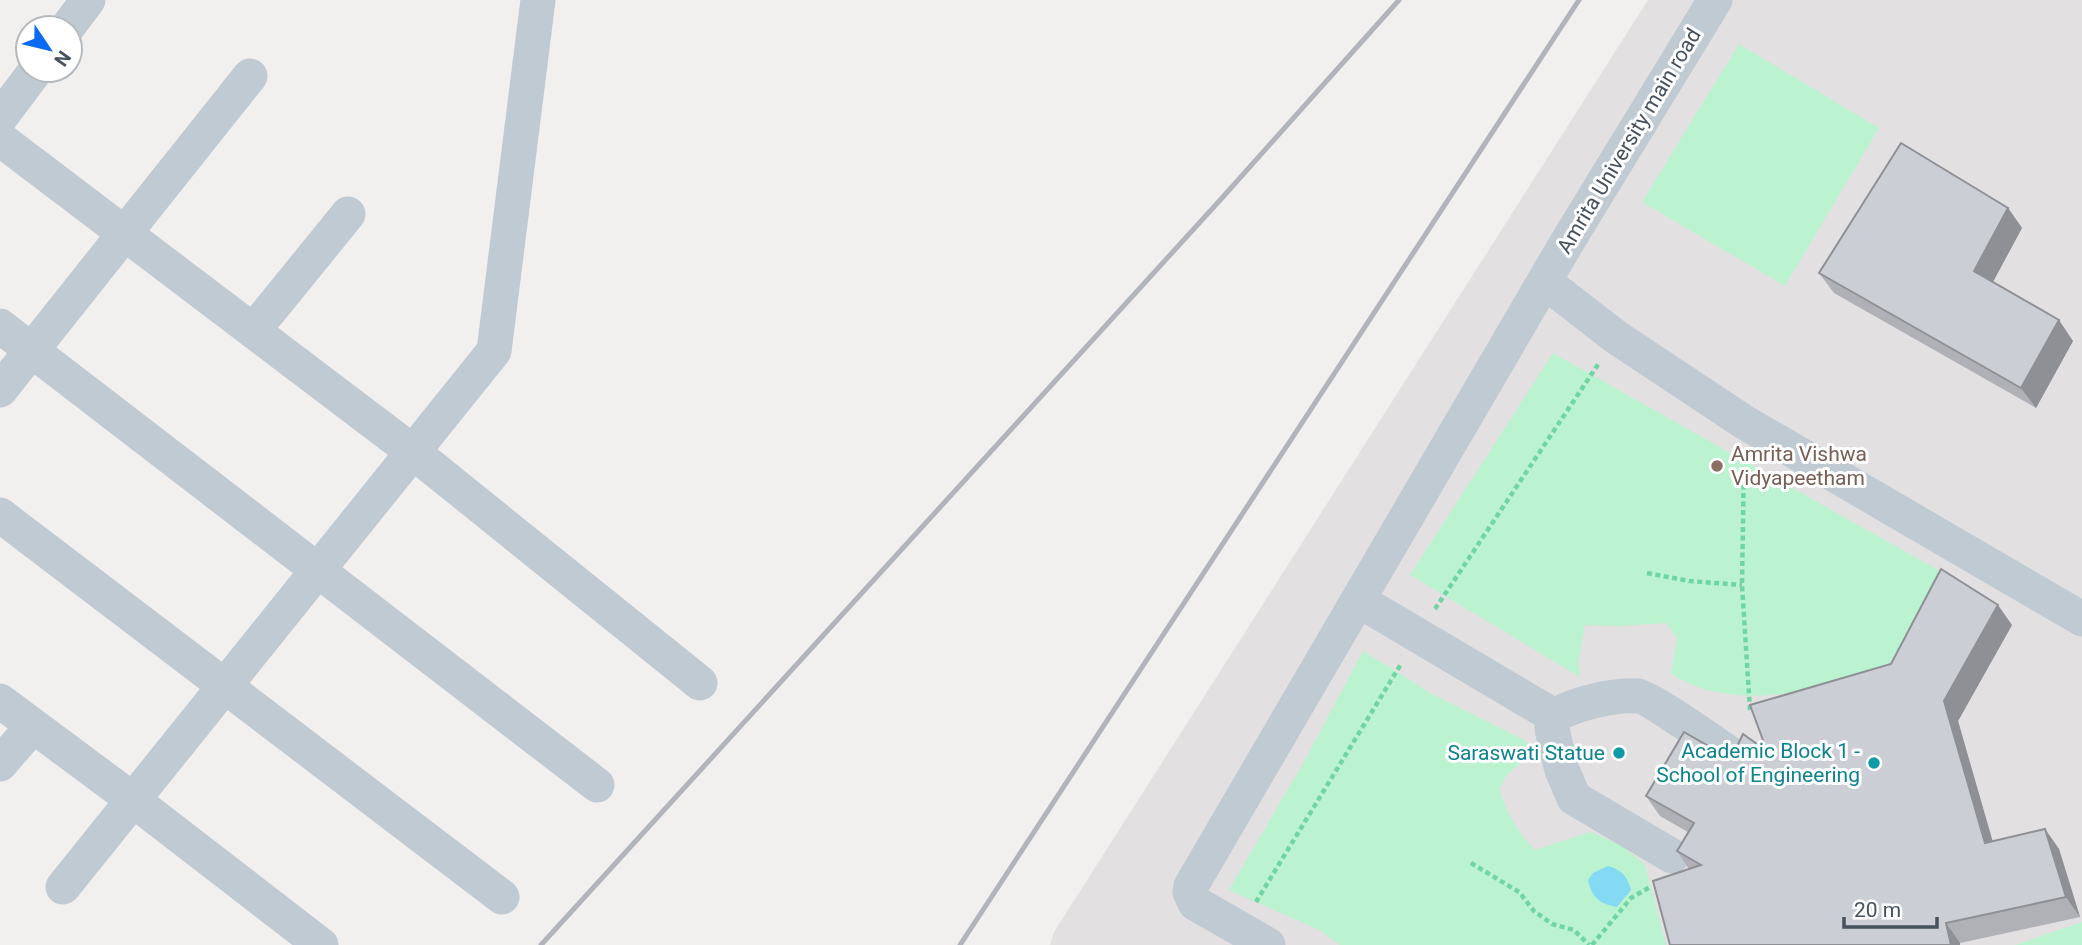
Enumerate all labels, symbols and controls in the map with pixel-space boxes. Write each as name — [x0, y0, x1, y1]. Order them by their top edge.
north arrow — [14, 14, 84, 84]
street label: Amrita University main road — [1552, 24, 1706, 258]
text: N — [49, 46, 76, 71]
place label: Amrita Vishwa Vidyapeetham — [1731, 442, 1867, 490]
marker: Amrita Vishwa Vidyapeetham — [1709, 458, 1725, 474]
place label: Academic Block 1 - School of Engineering — [1656, 739, 1860, 787]
place label: Saraswati Statue — [1447, 741, 1605, 765]
marker: Saraswati Statue — [1611, 745, 1627, 761]
marker: Academic Block 1 - School of Engineering — [1866, 755, 1882, 771]
scale bar — [1844, 886, 1937, 930]
text: 20 m — [1854, 898, 1901, 922]

